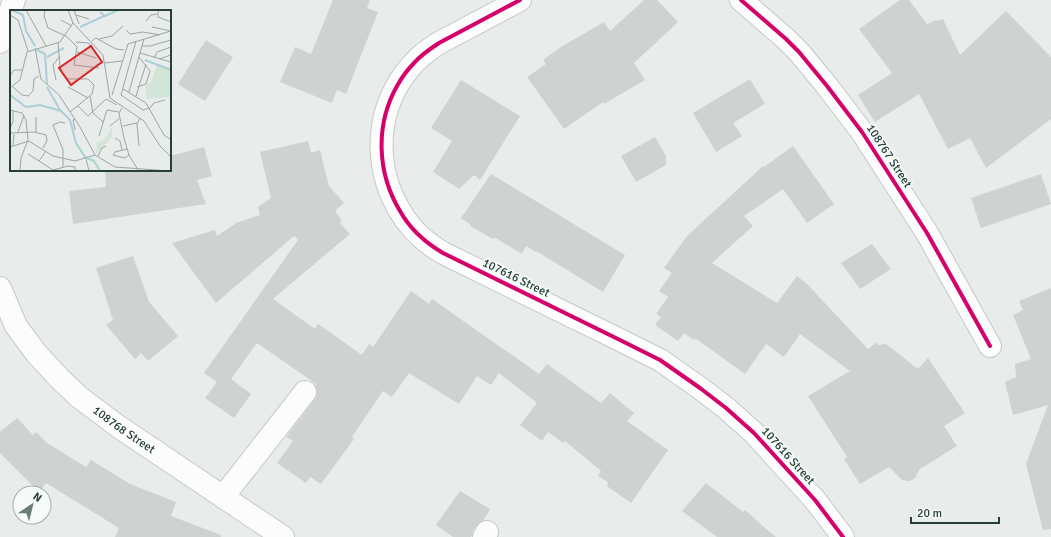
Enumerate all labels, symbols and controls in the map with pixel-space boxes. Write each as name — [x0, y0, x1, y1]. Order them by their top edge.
inset map — [10, 10, 171, 171]
street label: 108767 Street — [863, 121, 915, 191]
street label: 107616 Street — [480, 255, 552, 301]
street label: 108768 Street — [90, 403, 158, 457]
street label: 107616 Street — [758, 424, 818, 488]
north arrow — [12, 485, 52, 525]
text: N — [31, 490, 44, 505]
scale bar — [911, 499, 999, 525]
text: 20 m — [917, 506, 942, 521]

